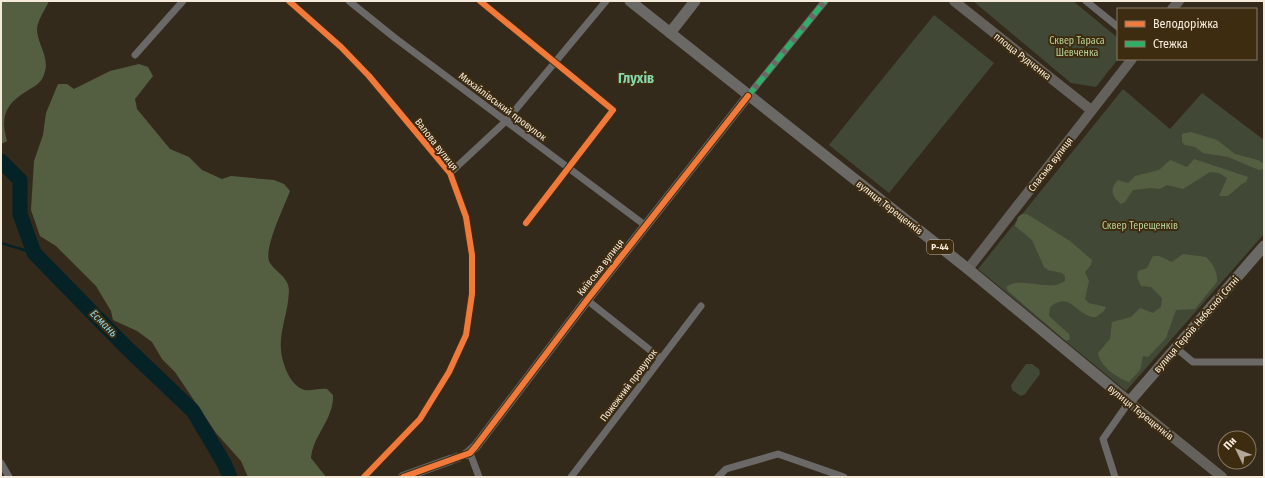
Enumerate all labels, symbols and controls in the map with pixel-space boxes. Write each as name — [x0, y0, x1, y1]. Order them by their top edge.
legend — [1117, 8, 1257, 60]
text: Велодоріжка — [1153, 17, 1219, 31]
street label: площа Рудченка — [991, 31, 1053, 83]
park label: Сквер Тараса Шевченка — [1049, 35, 1105, 59]
text: Стежка — [1153, 37, 1188, 51]
street label: Михайлівський провулок — [456, 69, 549, 144]
district label: Глухів — [618, 70, 654, 87]
street label: Валова вулиця — [412, 116, 460, 173]
street label: Спаська вулиця — [1026, 135, 1076, 194]
street label: вулиця Терещенків — [854, 177, 926, 238]
park label: Сквер Терещенків — [1102, 219, 1178, 232]
street label: Київська вулиця — [575, 237, 627, 298]
road number: Р-44 — [927, 240, 953, 254]
street label: вулиця Героїв Небесної Сотні — [1151, 273, 1242, 375]
water label: Есмань — [87, 307, 120, 340]
street label: Пожежний провулок — [598, 347, 660, 424]
street label: вулиця Терещенків — [1105, 382, 1176, 443]
north arrow — [1217, 430, 1257, 470]
text: Пн — [1221, 434, 1239, 453]

